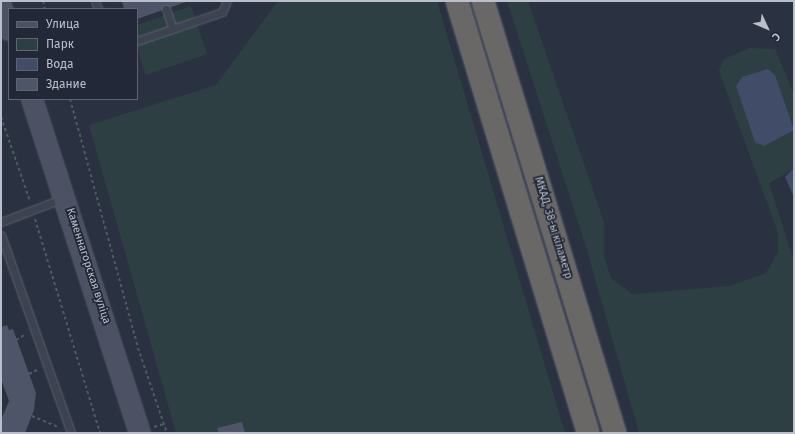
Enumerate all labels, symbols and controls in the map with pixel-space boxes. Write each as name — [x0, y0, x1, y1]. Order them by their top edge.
legend — [8, 8, 138, 100]
north arrow — [747, 8, 787, 48]
text: Улица — [46, 17, 80, 31]
text: С — [769, 30, 783, 43]
text: Парк — [46, 37, 74, 51]
text: Вода — [46, 57, 73, 71]
text: Здание — [46, 77, 86, 91]
street label: МКАД, 38-ы кіламетр — [531, 175, 575, 281]
street label: Каменнагорская вуліца — [63, 206, 113, 326]

